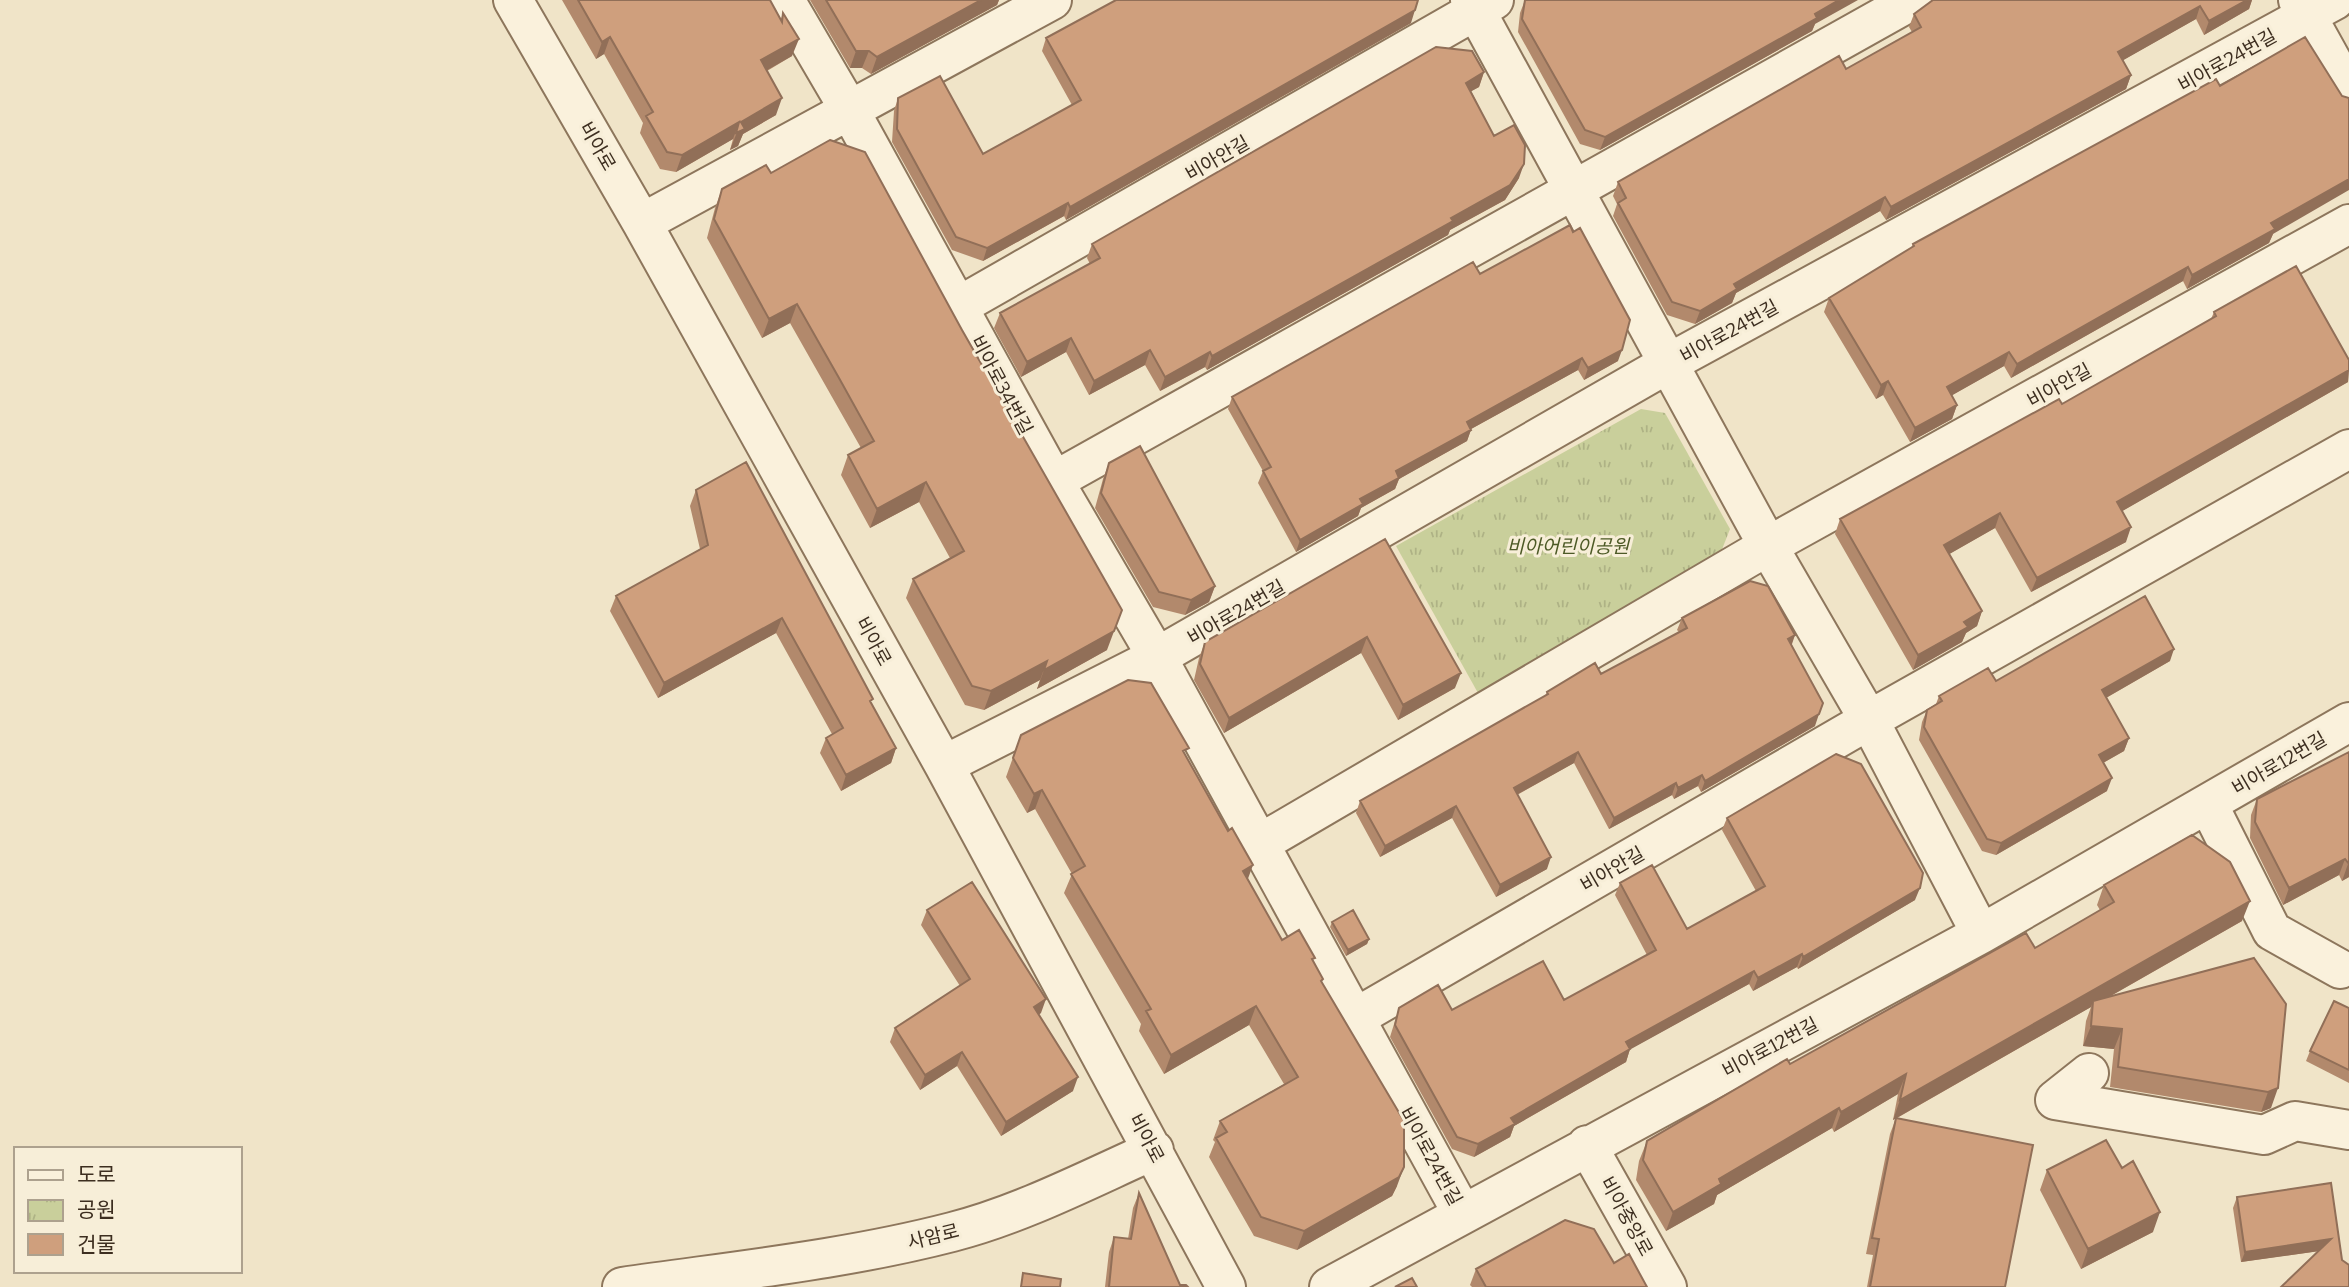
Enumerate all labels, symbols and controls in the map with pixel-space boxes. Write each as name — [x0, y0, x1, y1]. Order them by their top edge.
street label: 비아로24번길 — [2174, 24, 2280, 97]
street label: 비아로 — [574, 118, 621, 175]
street label: 비아안길 — [1181, 131, 1253, 186]
street label: 비아로24번길 — [1676, 295, 1782, 368]
street label: 비아로34번길 — [966, 332, 1037, 439]
street label: 비아안길 — [2023, 358, 2095, 412]
park label: 비아어린이공원 — [1507, 535, 1631, 558]
street label: 비아로24번길 — [1183, 575, 1289, 650]
street label: 비아로 — [851, 613, 896, 670]
street label: 비아로12번길 — [2228, 727, 2331, 800]
street label: 비아안길 — [1576, 842, 1648, 897]
street label: 비아로12번길 — [1718, 1013, 1822, 1082]
street label: 비아로24번길 — [1394, 1103, 1467, 1209]
street label: 비아로 — [1124, 1110, 1169, 1167]
legend — [14, 1147, 242, 1273]
text: 도로 — [77, 1162, 116, 1188]
street label: 비아중앙로 — [1595, 1172, 1658, 1260]
text: 공원 — [77, 1197, 116, 1223]
street label: 사암로 — [905, 1219, 961, 1254]
text: 건물 — [77, 1232, 116, 1258]

